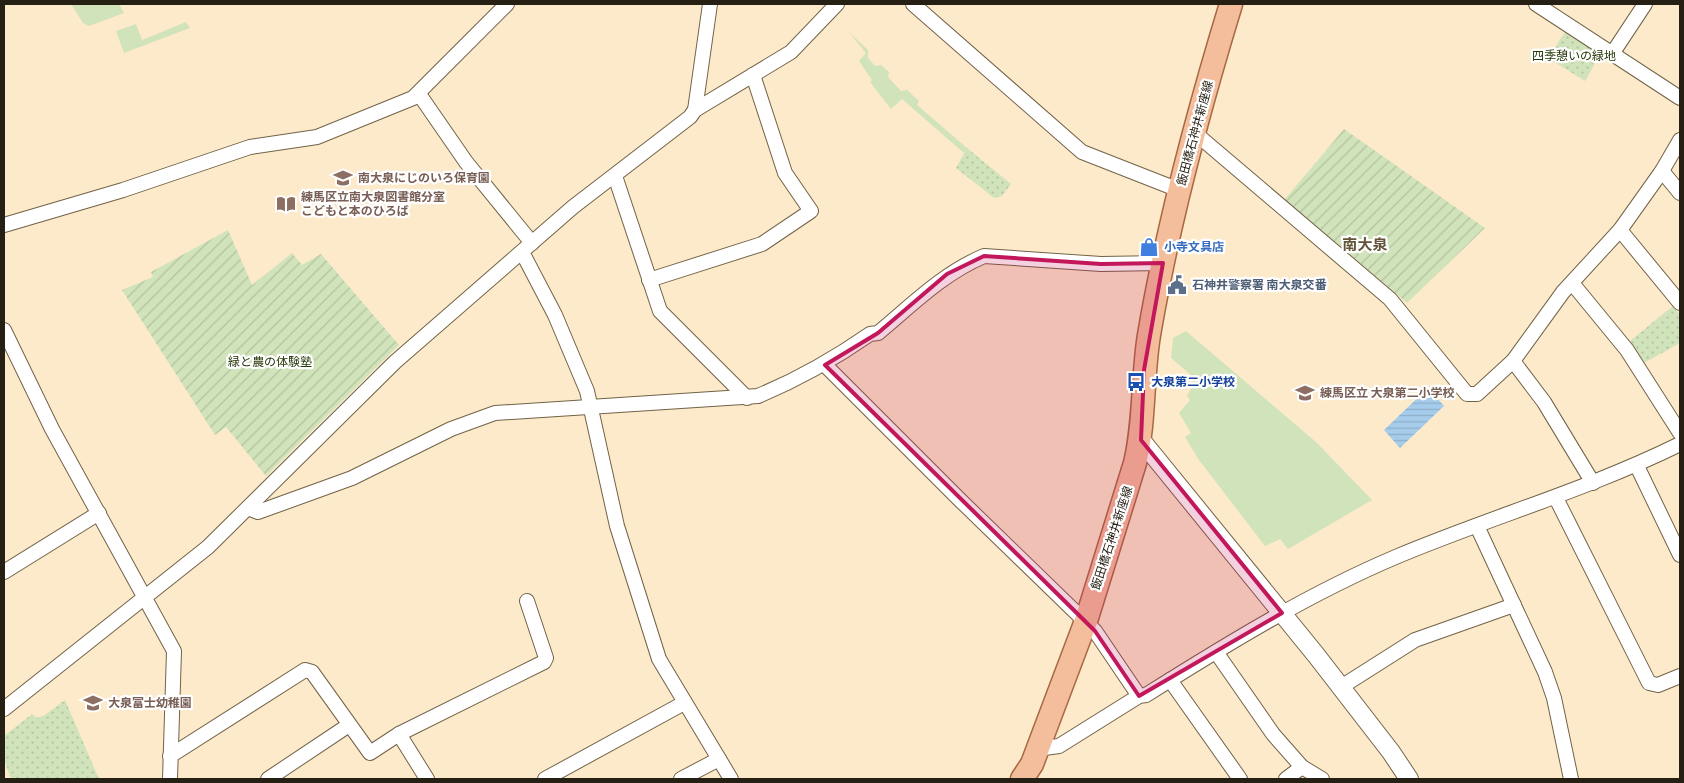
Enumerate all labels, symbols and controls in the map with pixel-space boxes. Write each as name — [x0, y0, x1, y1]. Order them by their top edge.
park label: 四季憩いの緑地 — [1532, 47, 1616, 64]
street label: 飯田橋石神井新座線 — [1172, 79, 1217, 187]
school or university icon: 南大泉にじのいろ保育園 — [332, 167, 354, 189]
place label: 南大泉にじのいろ保育園 — [358, 169, 490, 186]
place label: 練馬区立南大泉図書館分室 こどもと本のひろば — [301, 188, 445, 219]
library icon: 練馬区立南大泉図書館分室 こどもと本のひろば — [275, 193, 297, 215]
district label: 南大泉 — [1342, 234, 1388, 255]
shop icon: 小寺文具店 — [1138, 236, 1160, 258]
place label: 小寺文具店 — [1164, 238, 1224, 255]
public building icon: 石神井警察署 南大泉交番 — [1166, 274, 1188, 296]
place label: 石神井警察署 南大泉交番 — [1192, 276, 1327, 293]
park label: 緑と農の体験塾 — [228, 353, 312, 370]
bus stop icon: 大泉第二小学校 — [1125, 371, 1147, 393]
place label: 大泉第二小学校 — [1151, 373, 1235, 390]
school or university icon: 練馬区立 大泉第二小学校 — [1294, 382, 1316, 404]
place label: 練馬区立 大泉第二小学校 — [1320, 384, 1454, 401]
street label: 飯田橋石神井新座線 — [1087, 484, 1136, 592]
school or university icon: 大泉富士幼稚園 — [82, 692, 104, 714]
place label: 大泉富士幼稚園 — [108, 694, 192, 711]

